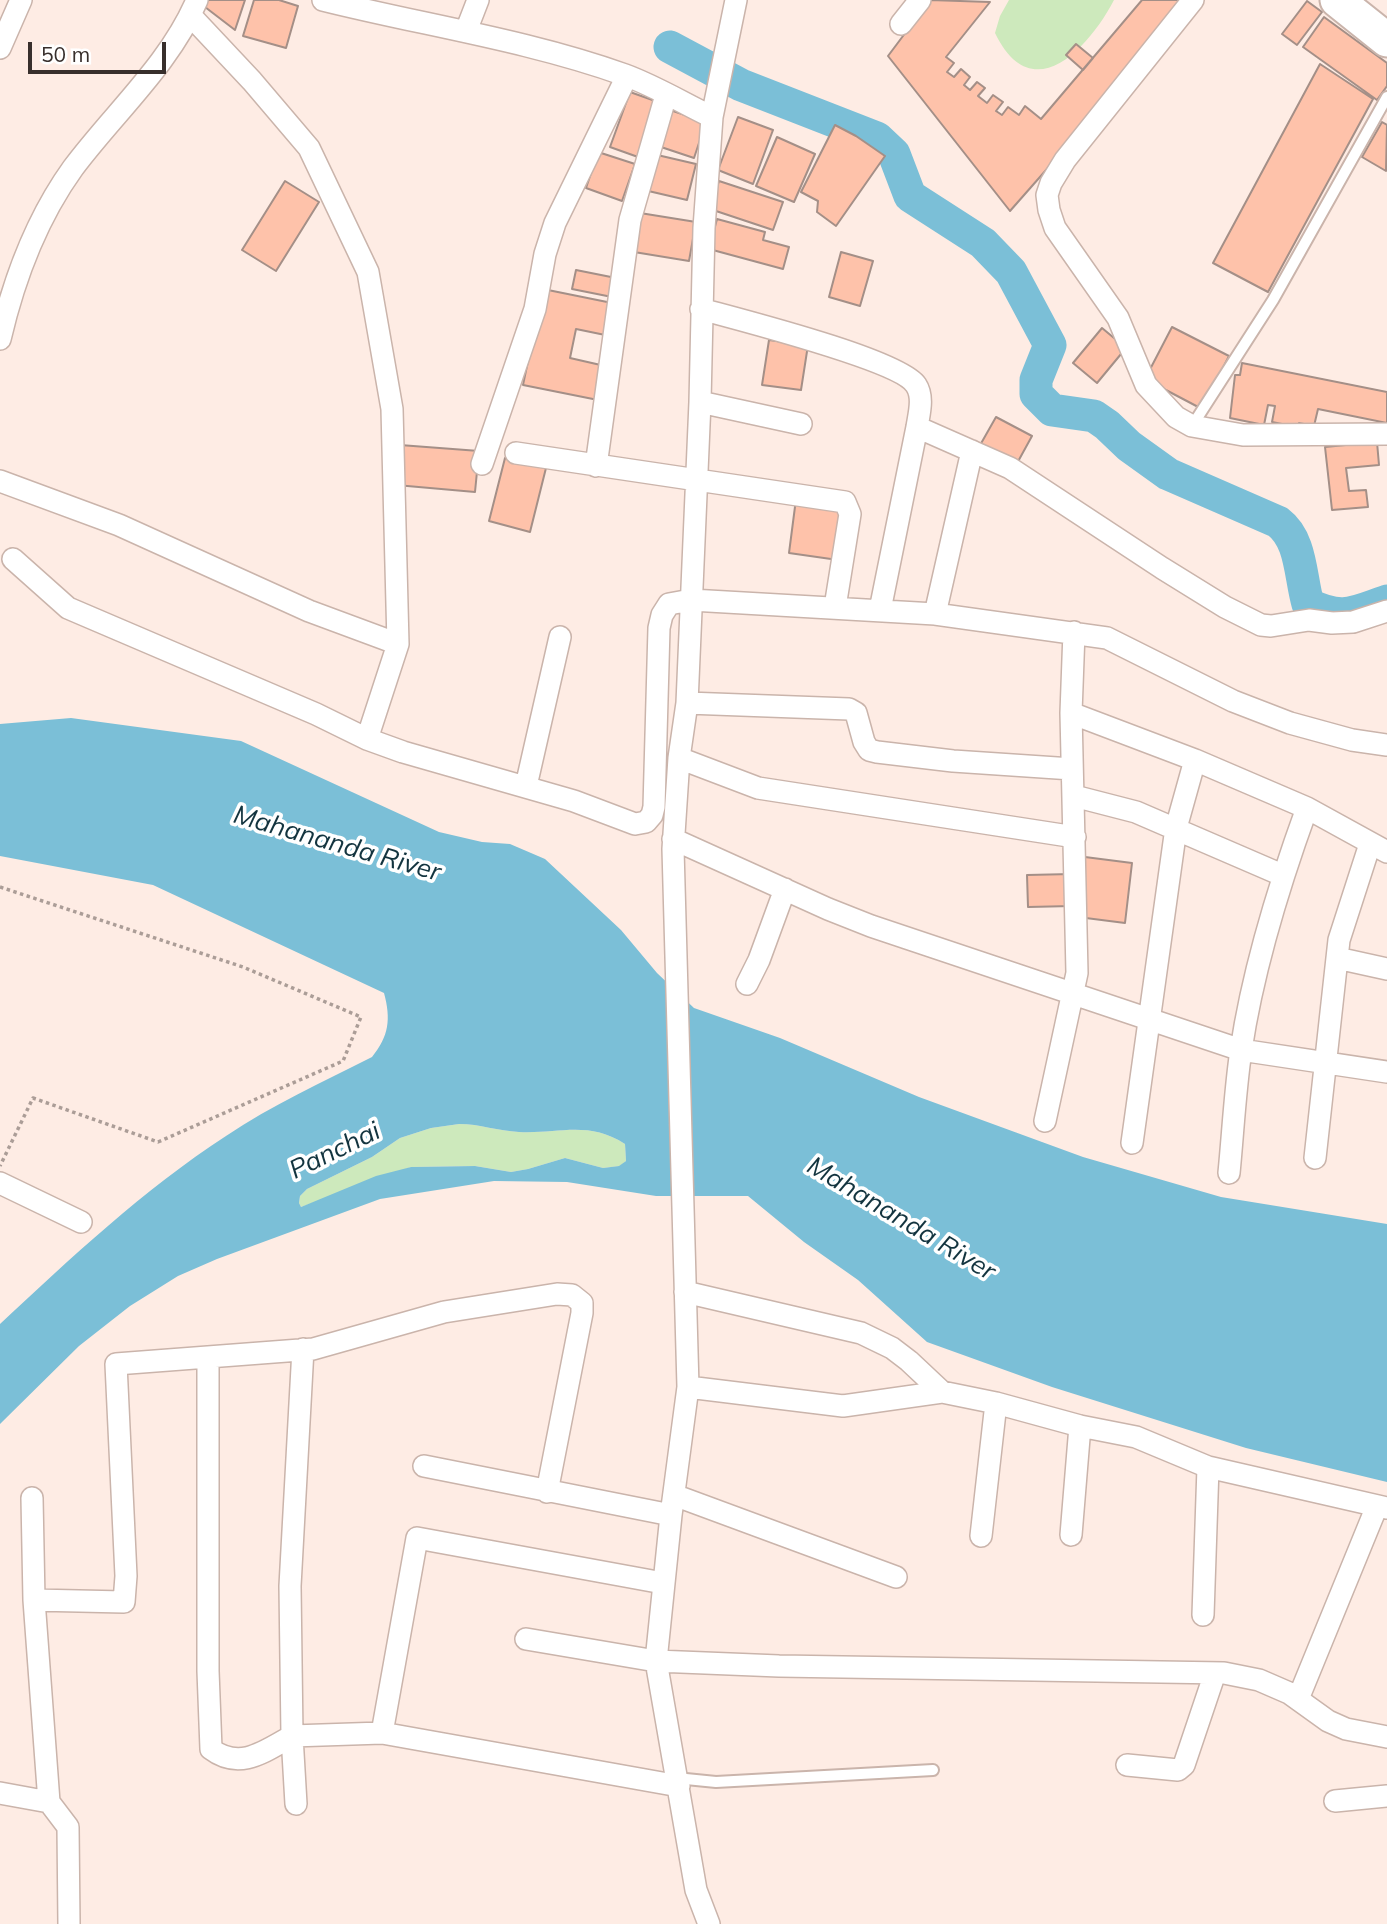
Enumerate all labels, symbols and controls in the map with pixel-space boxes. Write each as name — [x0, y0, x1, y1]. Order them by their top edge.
scale bar — [32, 28, 170, 72]
text: 50 m — [41, 41, 90, 67]
water label: Mahananda River — [230, 799, 444, 889]
water label: Panchai — [285, 1116, 385, 1186]
water label: Mahananda River — [801, 1150, 1001, 1288]

